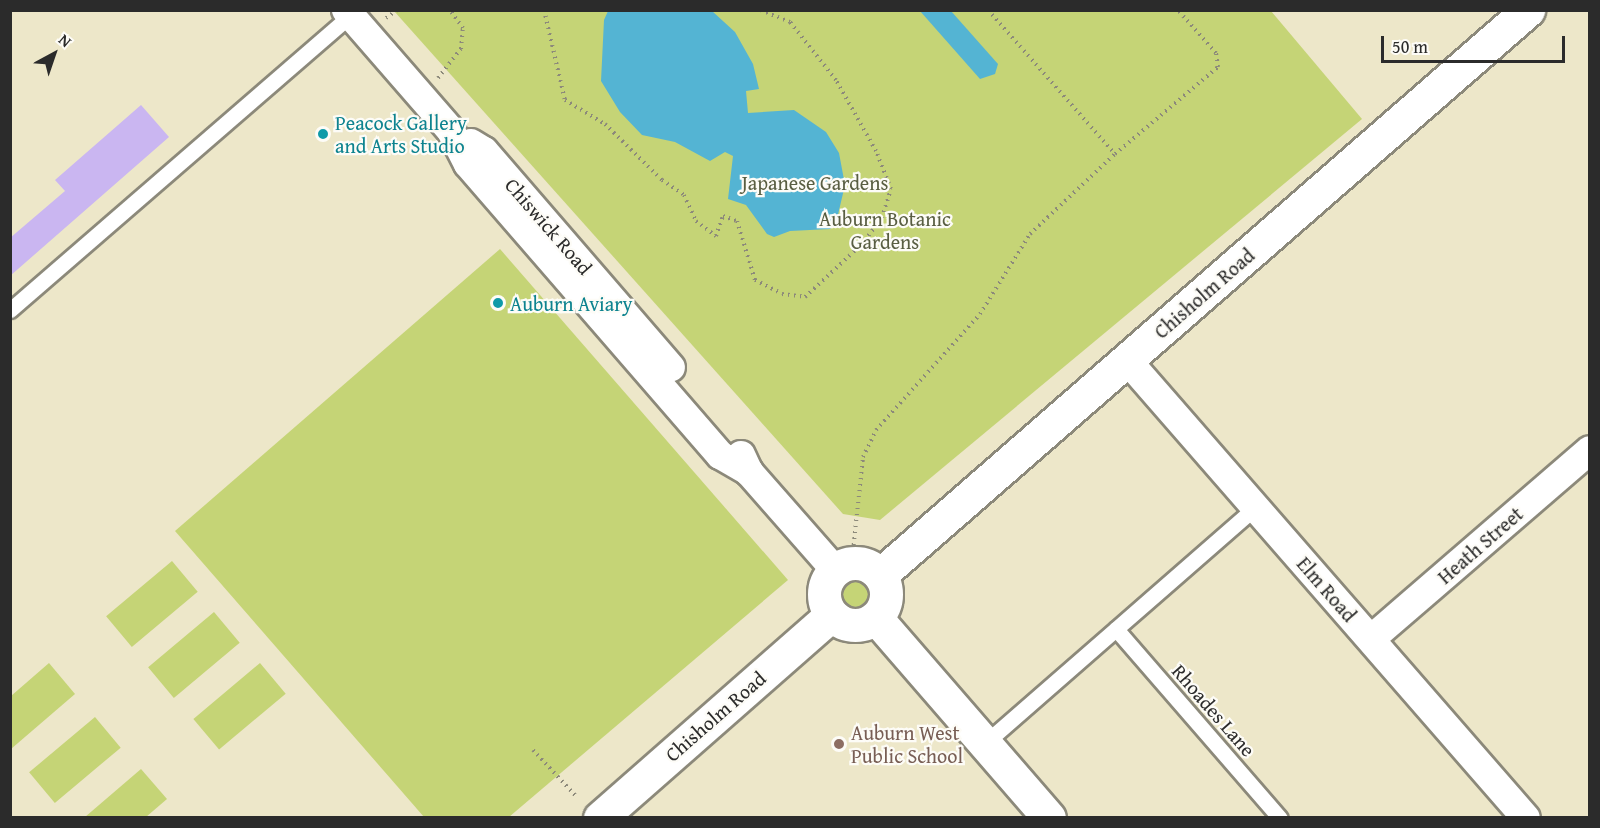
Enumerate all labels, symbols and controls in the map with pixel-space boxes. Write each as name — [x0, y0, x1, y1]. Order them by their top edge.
north arrow — [24, 24, 84, 84]
scale bar — [1384, 24, 1568, 62]
text: N — [54, 28, 77, 53]
text: 50 m — [1392, 33, 1428, 60]
place label: Peacock Gallery and Arts Studio — [335, 110, 467, 157]
marker: Peacock Gallery and Arts Studio — [316, 127, 330, 141]
park label: Japanese Gardens — [742, 170, 888, 194]
street label: Chiswick Road — [500, 173, 598, 279]
park label: Auburn Botanic Gardens — [819, 207, 951, 254]
street label: Chisholm Road — [1149, 243, 1259, 343]
place label: Auburn Aviary — [510, 291, 632, 315]
marker: Auburn Aviary — [491, 296, 505, 310]
street label: Heath Street — [1432, 501, 1528, 589]
street label: Elm Road — [1292, 552, 1362, 626]
street label: Rhoades Lane — [1167, 659, 1261, 761]
street label: Chisholm Road — [660, 666, 770, 766]
place label: Auburn West Public School — [851, 720, 963, 767]
marker: Auburn West Public School — [832, 737, 846, 751]

